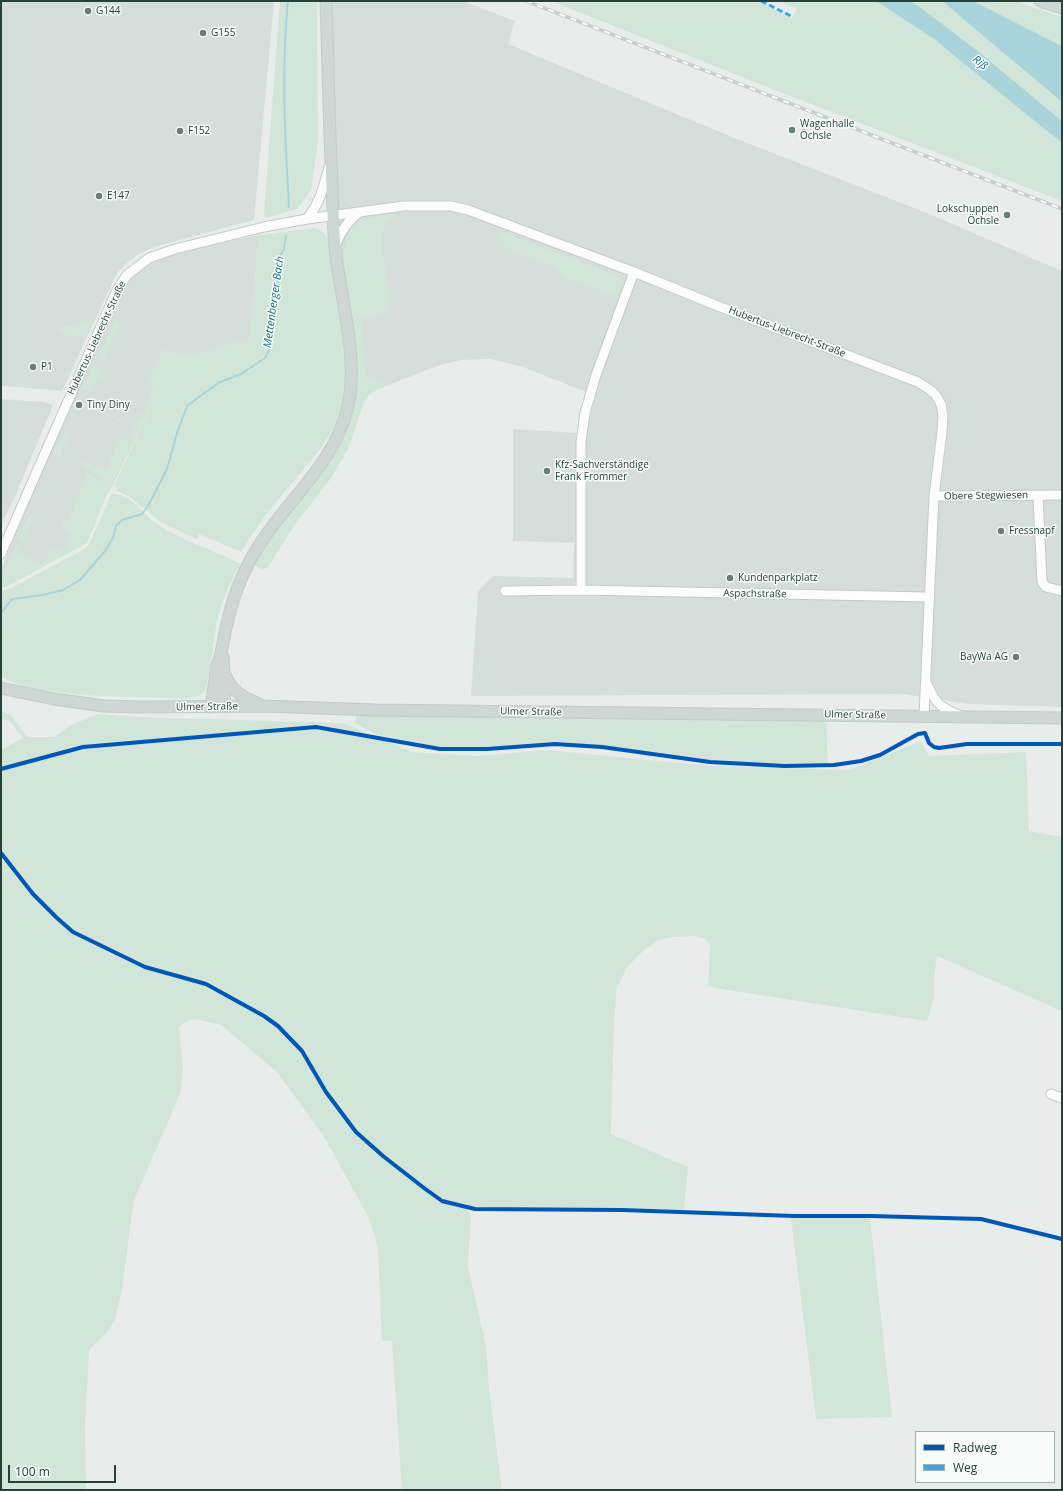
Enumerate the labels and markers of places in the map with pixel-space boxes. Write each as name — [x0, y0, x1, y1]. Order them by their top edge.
place label: G144 — [96, 5, 120, 17]
marker: G144 — [83, 6, 93, 16]
place label: G155 — [211, 27, 235, 39]
marker: G155 — [198, 28, 208, 38]
place label: Wagenhalle Öchsle — [800, 118, 854, 142]
place label: F152 — [188, 125, 210, 137]
marker: Wagenhalle Öchsle — [787, 125, 797, 135]
marker: F152 — [175, 126, 185, 136]
place label: E147 — [107, 190, 130, 202]
marker: E147 — [94, 191, 104, 201]
place label: Lokschuppen Öchsle — [937, 203, 999, 226]
marker: Lokschuppen Öchsle — [1002, 210, 1012, 220]
place label: P1 — [41, 361, 53, 373]
marker: P1 — [28, 362, 38, 372]
place label: Tiny Diny — [87, 399, 130, 411]
marker: Tiny Diny — [74, 400, 84, 410]
place label: Kfz-Sachverständige Frank Frommer — [555, 459, 649, 482]
marker: Kfz-Sachverständige Frank Frommer — [542, 466, 552, 476]
place label: Fressnapf — [1009, 525, 1055, 537]
marker: Fressnapf — [996, 526, 1006, 536]
place label: Kundenparkplatz — [738, 572, 818, 584]
marker: Kundenparkplatz — [725, 573, 735, 583]
place label: BayWa AG — [960, 651, 1008, 663]
marker: BayWa AG — [1011, 652, 1021, 662]

